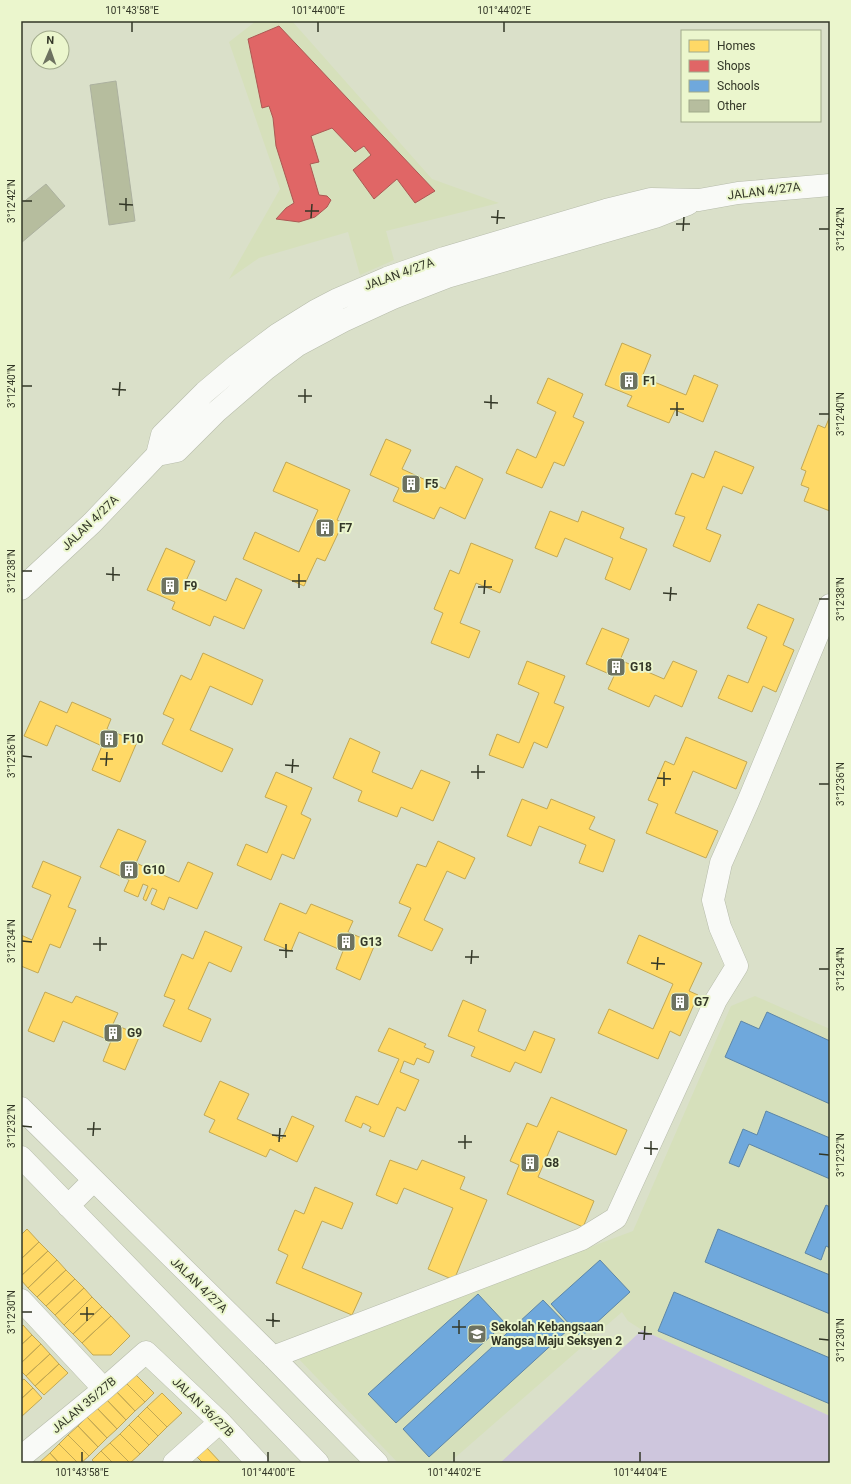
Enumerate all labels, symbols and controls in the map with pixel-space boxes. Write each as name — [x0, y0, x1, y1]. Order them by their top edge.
text: 101°43'58"E — [105, 5, 159, 16]
text: 101°44'00"E — [291, 5, 345, 16]
text: 101°44'02"E — [477, 5, 531, 16]
north arrow — [30, 30, 70, 70]
legend — [681, 30, 821, 122]
text: N — [46, 34, 55, 47]
text: Homes — [717, 39, 755, 53]
text: Shops — [717, 59, 751, 73]
text: Schools — [717, 79, 760, 93]
text: Other — [717, 99, 746, 113]
text: 3°12'42"N — [6, 179, 17, 223]
street label: JALAN 4/27A — [727, 180, 801, 202]
text: 3°12'42"N — [835, 207, 846, 251]
street label: JALAN 4/27A — [362, 255, 436, 293]
text: 3°12'40"N — [6, 364, 17, 408]
building icon: F1 — [618, 370, 640, 392]
place label: F1 — [643, 374, 656, 388]
text: 3°12'40"N — [835, 392, 846, 436]
building icon: F5 — [400, 473, 422, 495]
place label: F5 — [425, 477, 439, 491]
street label: JALAN 4/27A — [59, 492, 121, 553]
building icon: F7 — [314, 517, 336, 539]
place label: F7 — [339, 521, 353, 535]
text: 3°12'38"N — [6, 549, 17, 593]
building icon: F9 — [159, 575, 181, 597]
text: 3°12'38"N — [835, 577, 846, 621]
place label: F9 — [184, 579, 198, 593]
building icon: G18 — [605, 656, 627, 678]
place label: G18 — [630, 660, 652, 674]
building icon: F10 — [98, 728, 120, 750]
place label: F10 — [123, 732, 143, 746]
text: 3°12'36"N — [6, 734, 17, 778]
text: 3°12'36"N — [835, 762, 846, 806]
building icon: G10 — [118, 859, 140, 881]
place label: G10 — [143, 863, 165, 877]
text: 3°12'34"N — [6, 919, 17, 963]
building icon: G13 — [335, 931, 357, 953]
place label: G13 — [360, 935, 382, 949]
text: 3°12'34"N — [835, 947, 846, 991]
building icon: G7 — [669, 991, 691, 1013]
place label: G7 — [694, 995, 709, 1009]
building icon: G9 — [102, 1022, 124, 1044]
place label: G9 — [127, 1026, 142, 1040]
text: 3°12'32"N — [6, 1104, 17, 1148]
text: 3°12'32"N — [835, 1133, 846, 1177]
building icon: G8 — [519, 1152, 541, 1174]
place label: G8 — [544, 1156, 559, 1170]
street label: JALAN 4/27A — [168, 1255, 230, 1316]
text: 3°12'30"N — [6, 1290, 17, 1334]
text: 3°12'30"N — [835, 1318, 846, 1362]
place label: Sekolah Kebangsaan Wangsa Maju Seksyen 2 — [491, 1320, 622, 1348]
school or university icon: Sekolah Kebangsaan Wangsa Maju Seksyen 2 — [466, 1323, 488, 1345]
street label: JALAN 35/27B — [49, 1374, 119, 1436]
street label: JALAN 36/27B — [169, 1374, 237, 1440]
text: 101°43'58"E — [55, 1467, 109, 1478]
text: 101°44'00"E — [241, 1467, 295, 1478]
text: 101°44'02"E — [427, 1467, 481, 1478]
text: 101°44'04"E — [613, 1467, 667, 1478]

